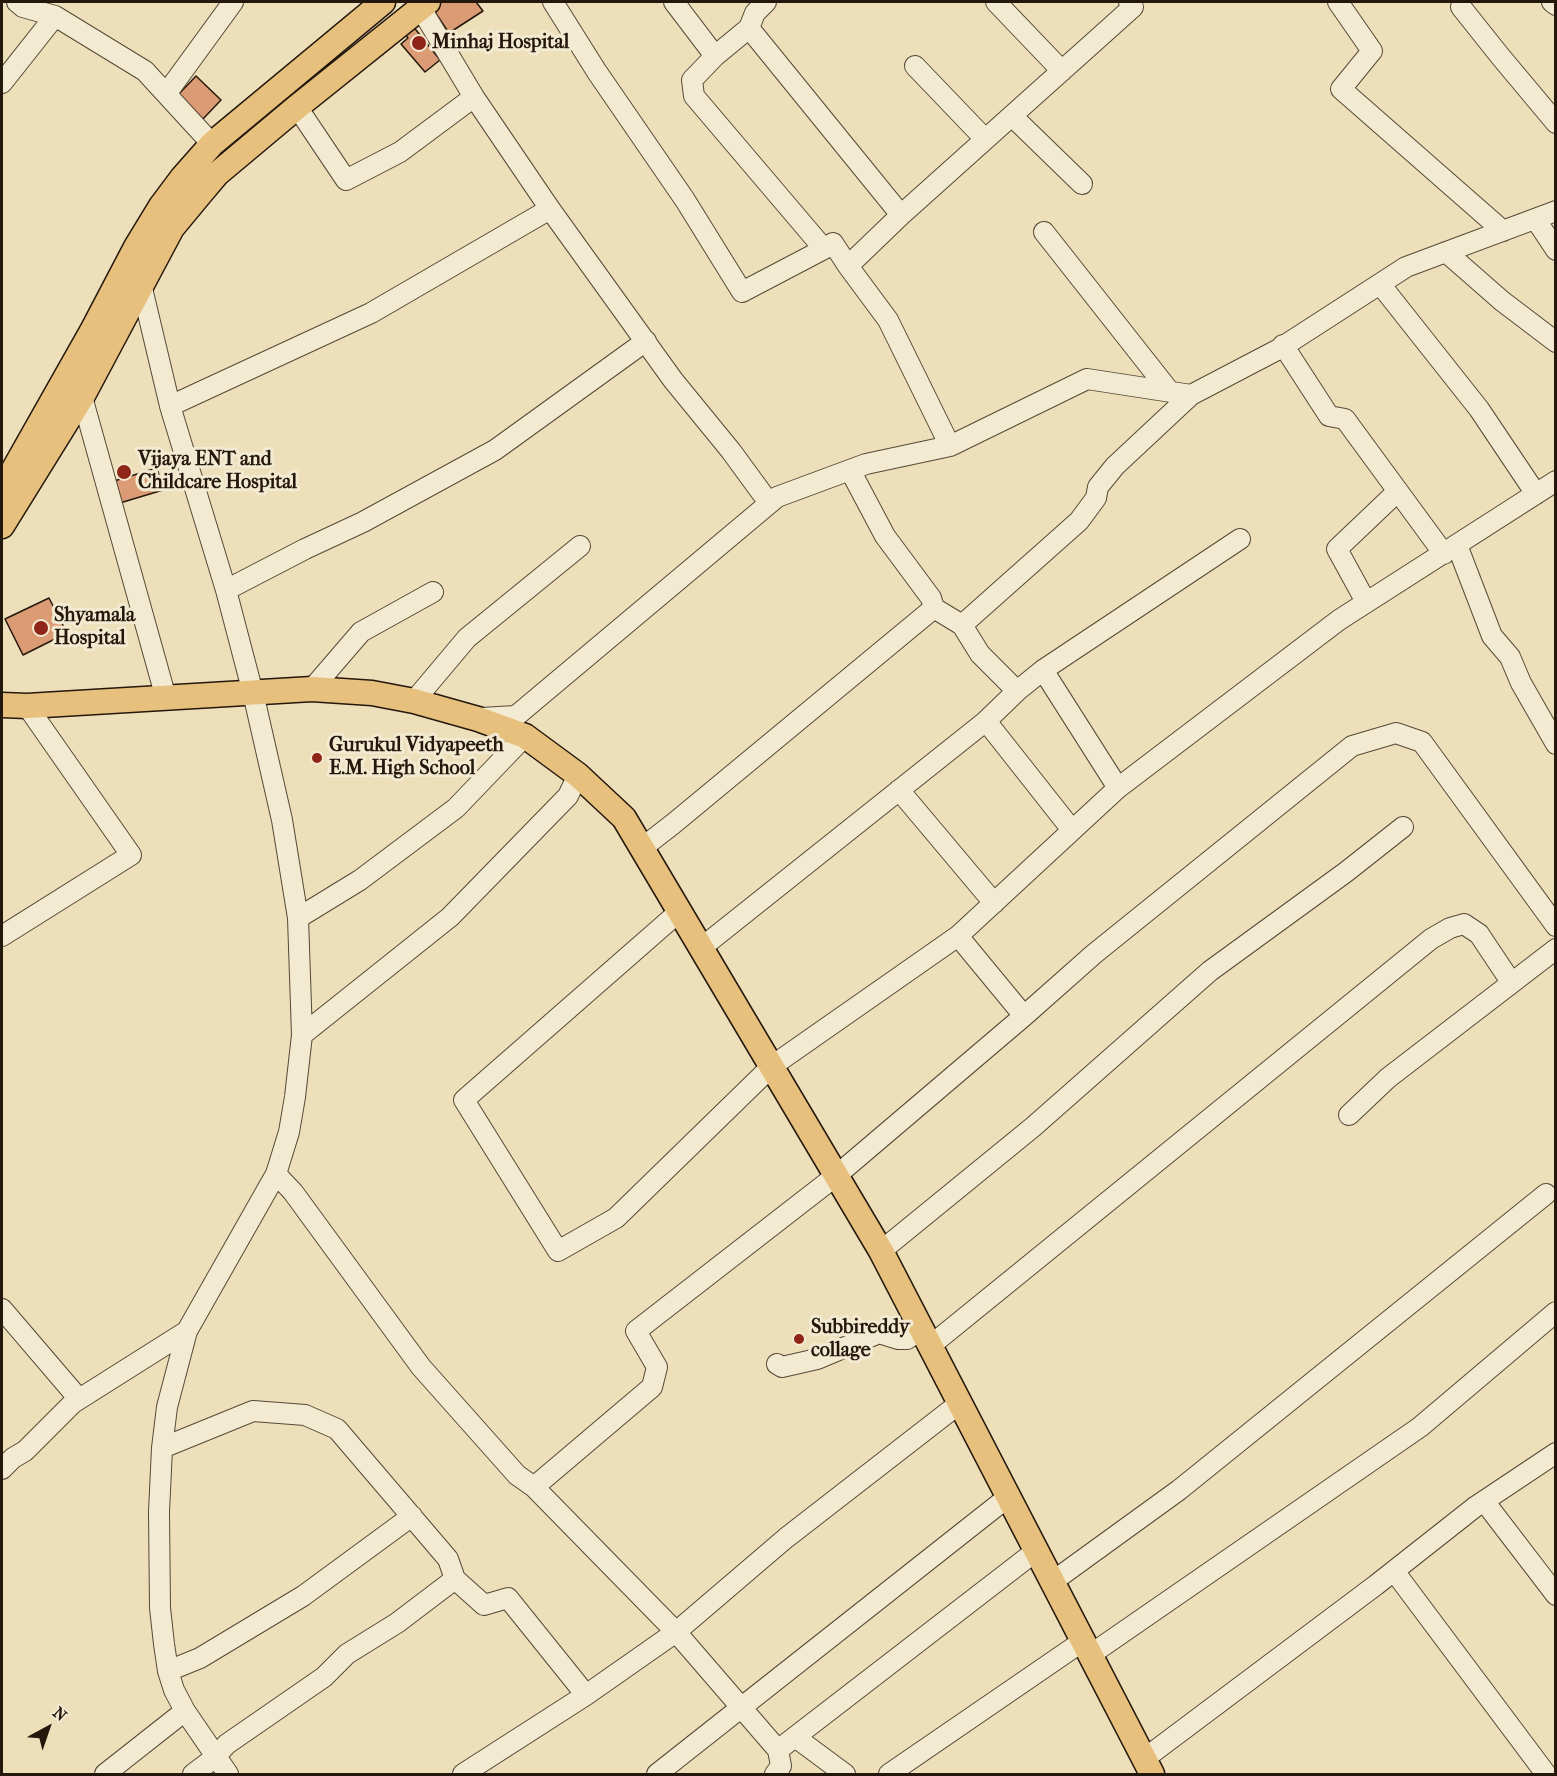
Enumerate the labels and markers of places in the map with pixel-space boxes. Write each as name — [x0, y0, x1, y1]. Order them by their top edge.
place label: Minhaj Hospital — [432, 31, 569, 55]
marker: Minhaj Hospital — [410, 34, 428, 52]
place label: Vijaya ENT and Childcare Hospital — [138, 448, 297, 495]
marker: Vijaya ENT and Childcare Hospital — [115, 463, 133, 481]
place label: Shyamala Hospital — [54, 604, 135, 651]
marker: Shyamala Hospital — [32, 619, 50, 637]
place label: Gurukul Vidyapeeth E.M. High School — [329, 734, 504, 781]
marker: Gurukul Vidyapeeth E.M. High School — [310, 751, 324, 765]
place label: Subbireddy collage — [811, 1316, 910, 1363]
marker: Subbireddy collage — [792, 1332, 806, 1346]

